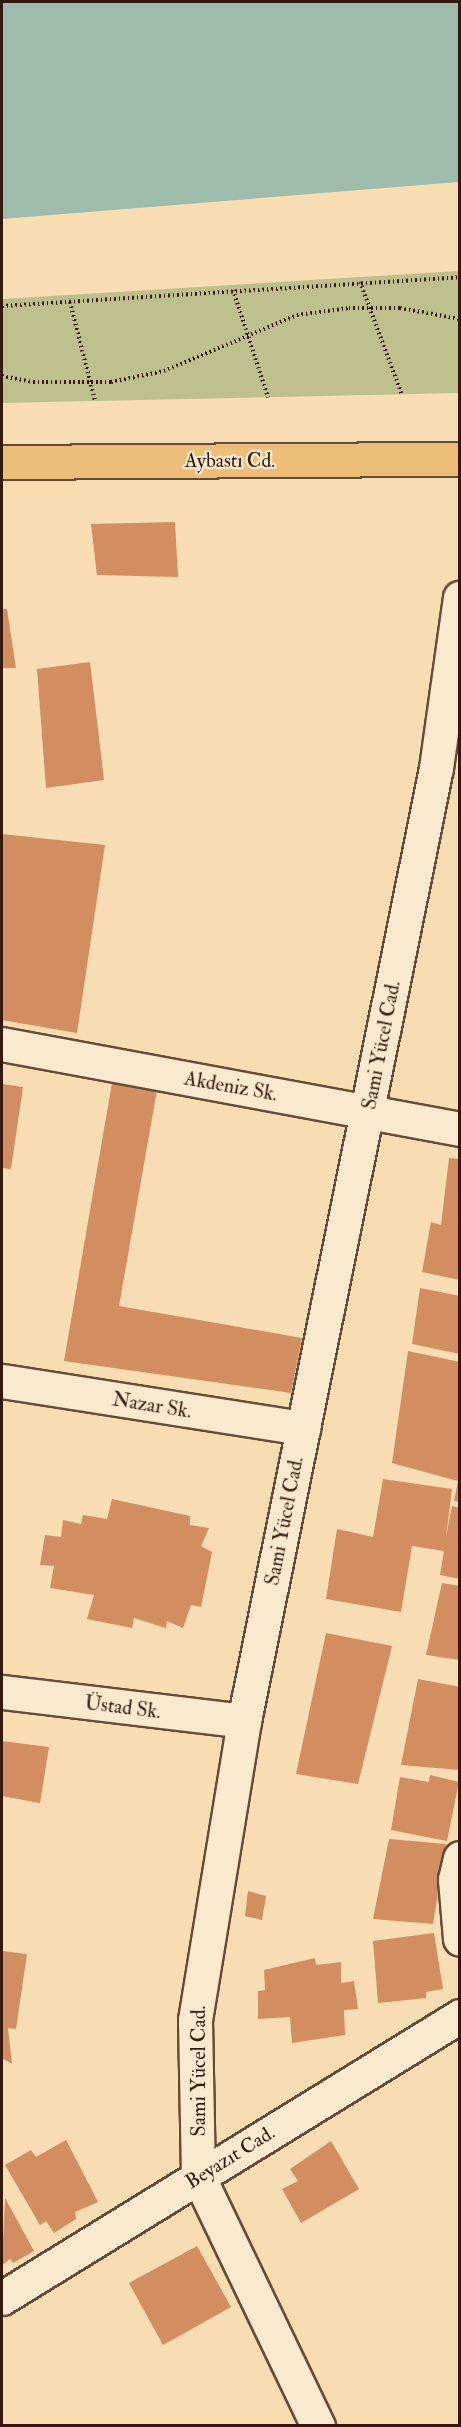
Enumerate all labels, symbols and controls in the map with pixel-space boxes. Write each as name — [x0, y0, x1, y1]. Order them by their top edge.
street label: Aybastı Cd. — [185, 448, 275, 472]
street label: Sami Yücel Cad. — [357, 979, 405, 1111]
street label: Akdeniz Sk. — [183, 1066, 279, 1106]
street label: Nazar Sk. — [111, 1387, 193, 1423]
street label: Sami Yücel Cad. — [260, 1455, 308, 1587]
street label: Üstad Sk. — [84, 1690, 162, 1724]
street label: Sami Yücel Cad. — [186, 2006, 210, 2136]
street label: Beyazıt Cad. — [181, 2120, 279, 2194]

